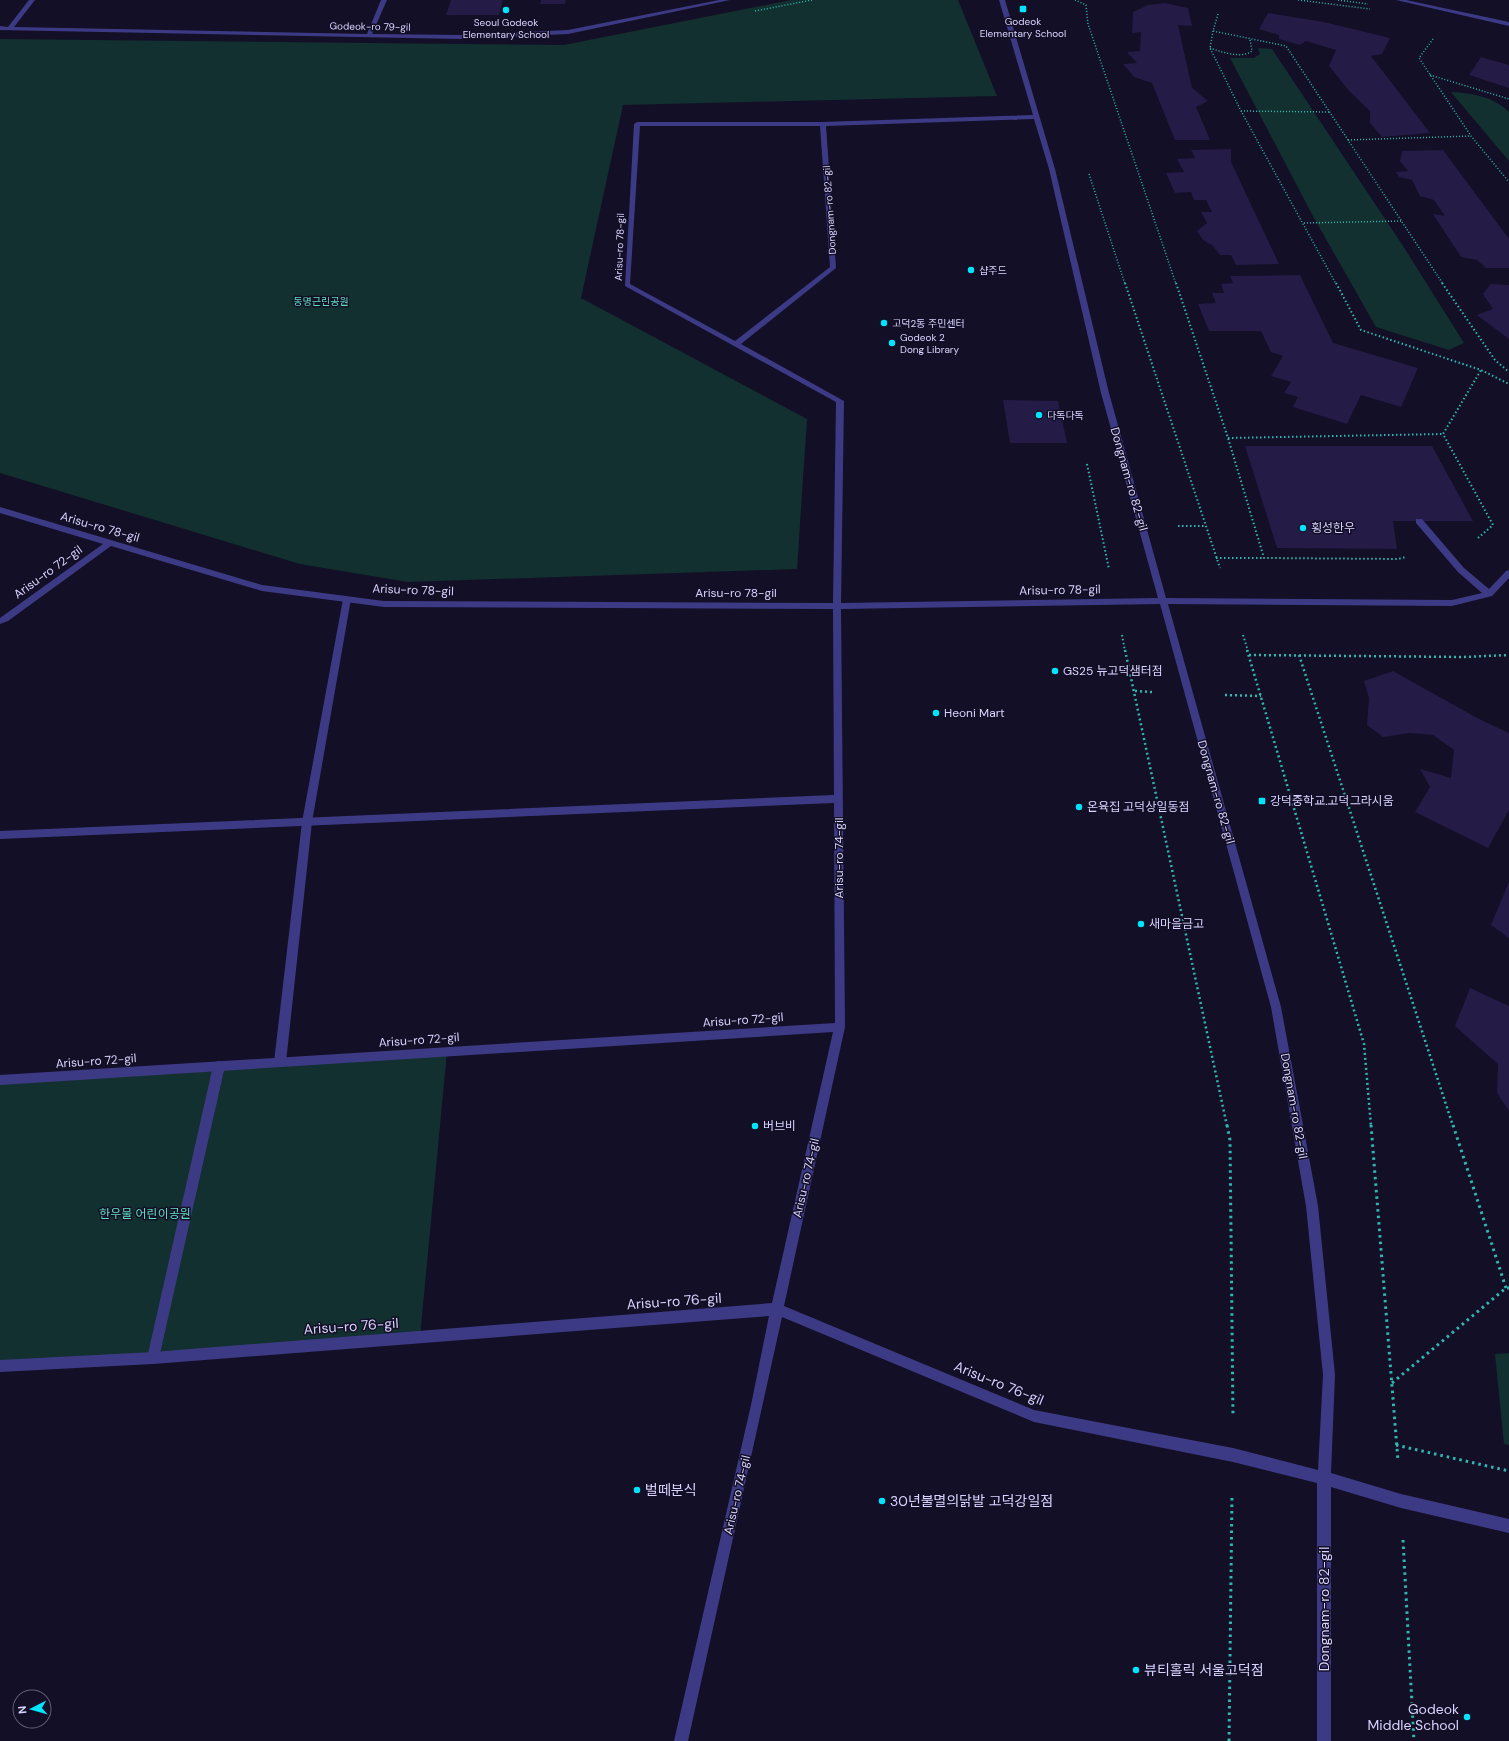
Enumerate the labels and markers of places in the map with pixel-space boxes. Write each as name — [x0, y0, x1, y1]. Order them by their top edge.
marker: Godeok Elementary School — [1018, 4, 1028, 14]
marker: Seoul Godeok Elementary School — [501, 5, 511, 15]
place label: Godeok Elementary School — [980, 15, 1066, 40]
place label: Seoul Godeok Elementary School — [463, 16, 549, 41]
place label: 샵주드 — [979, 264, 1007, 277]
marker: 샵주드 — [966, 265, 976, 275]
place label: 고덕2동 주민센터 — [892, 317, 965, 330]
marker: 고덕2동 주민센터 — [879, 318, 889, 328]
place label: Godeok 2 Dong Library — [900, 331, 960, 356]
marker: Godeok 2 Dong Library — [887, 338, 897, 348]
place label: 다독다독 — [1047, 409, 1084, 422]
marker: 다독다독 — [1034, 410, 1044, 420]
place label: 횡성한우 — [1311, 520, 1355, 536]
marker: 횡성한우 — [1298, 523, 1308, 533]
place label: GS25 뉴고덕샘터점 — [1063, 663, 1163, 679]
marker: GS25 뉴고덕샘터점 — [1050, 666, 1060, 676]
place label: Heoni Mart — [944, 705, 1005, 721]
marker: Heoni Mart — [931, 708, 941, 718]
place label: 강덕중학교.고덕그라시움 — [1270, 793, 1394, 809]
marker: 강덕중학교.고덕그라시움 — [1257, 796, 1267, 806]
place label: 온육집 고덕상일동점 — [1087, 799, 1190, 815]
marker: 온육집 고덕상일동점 — [1074, 802, 1084, 812]
place label: 새마을금고 — [1149, 916, 1204, 932]
marker: 새마을금고 — [1136, 919, 1146, 929]
place label: 버브비 — [763, 1118, 796, 1134]
marker: 버브비 — [750, 1121, 760, 1131]
place label: 벌떼분식 — [645, 1481, 697, 1499]
marker: 벌떼분식 — [632, 1485, 642, 1495]
place label: 30년불멸의닭발 고덕강일점 — [890, 1492, 1053, 1510]
marker: 30년불멸의닭발 고덕강일점 — [877, 1496, 887, 1506]
place label: 뷰티홀릭 서울고덕점 — [1144, 1661, 1264, 1679]
marker: 뷰티홀릭 서울고덕점 — [1131, 1665, 1141, 1675]
place label: Godeok Middle School — [1368, 1700, 1459, 1734]
marker: Godeok Middle School — [1462, 1712, 1472, 1722]

